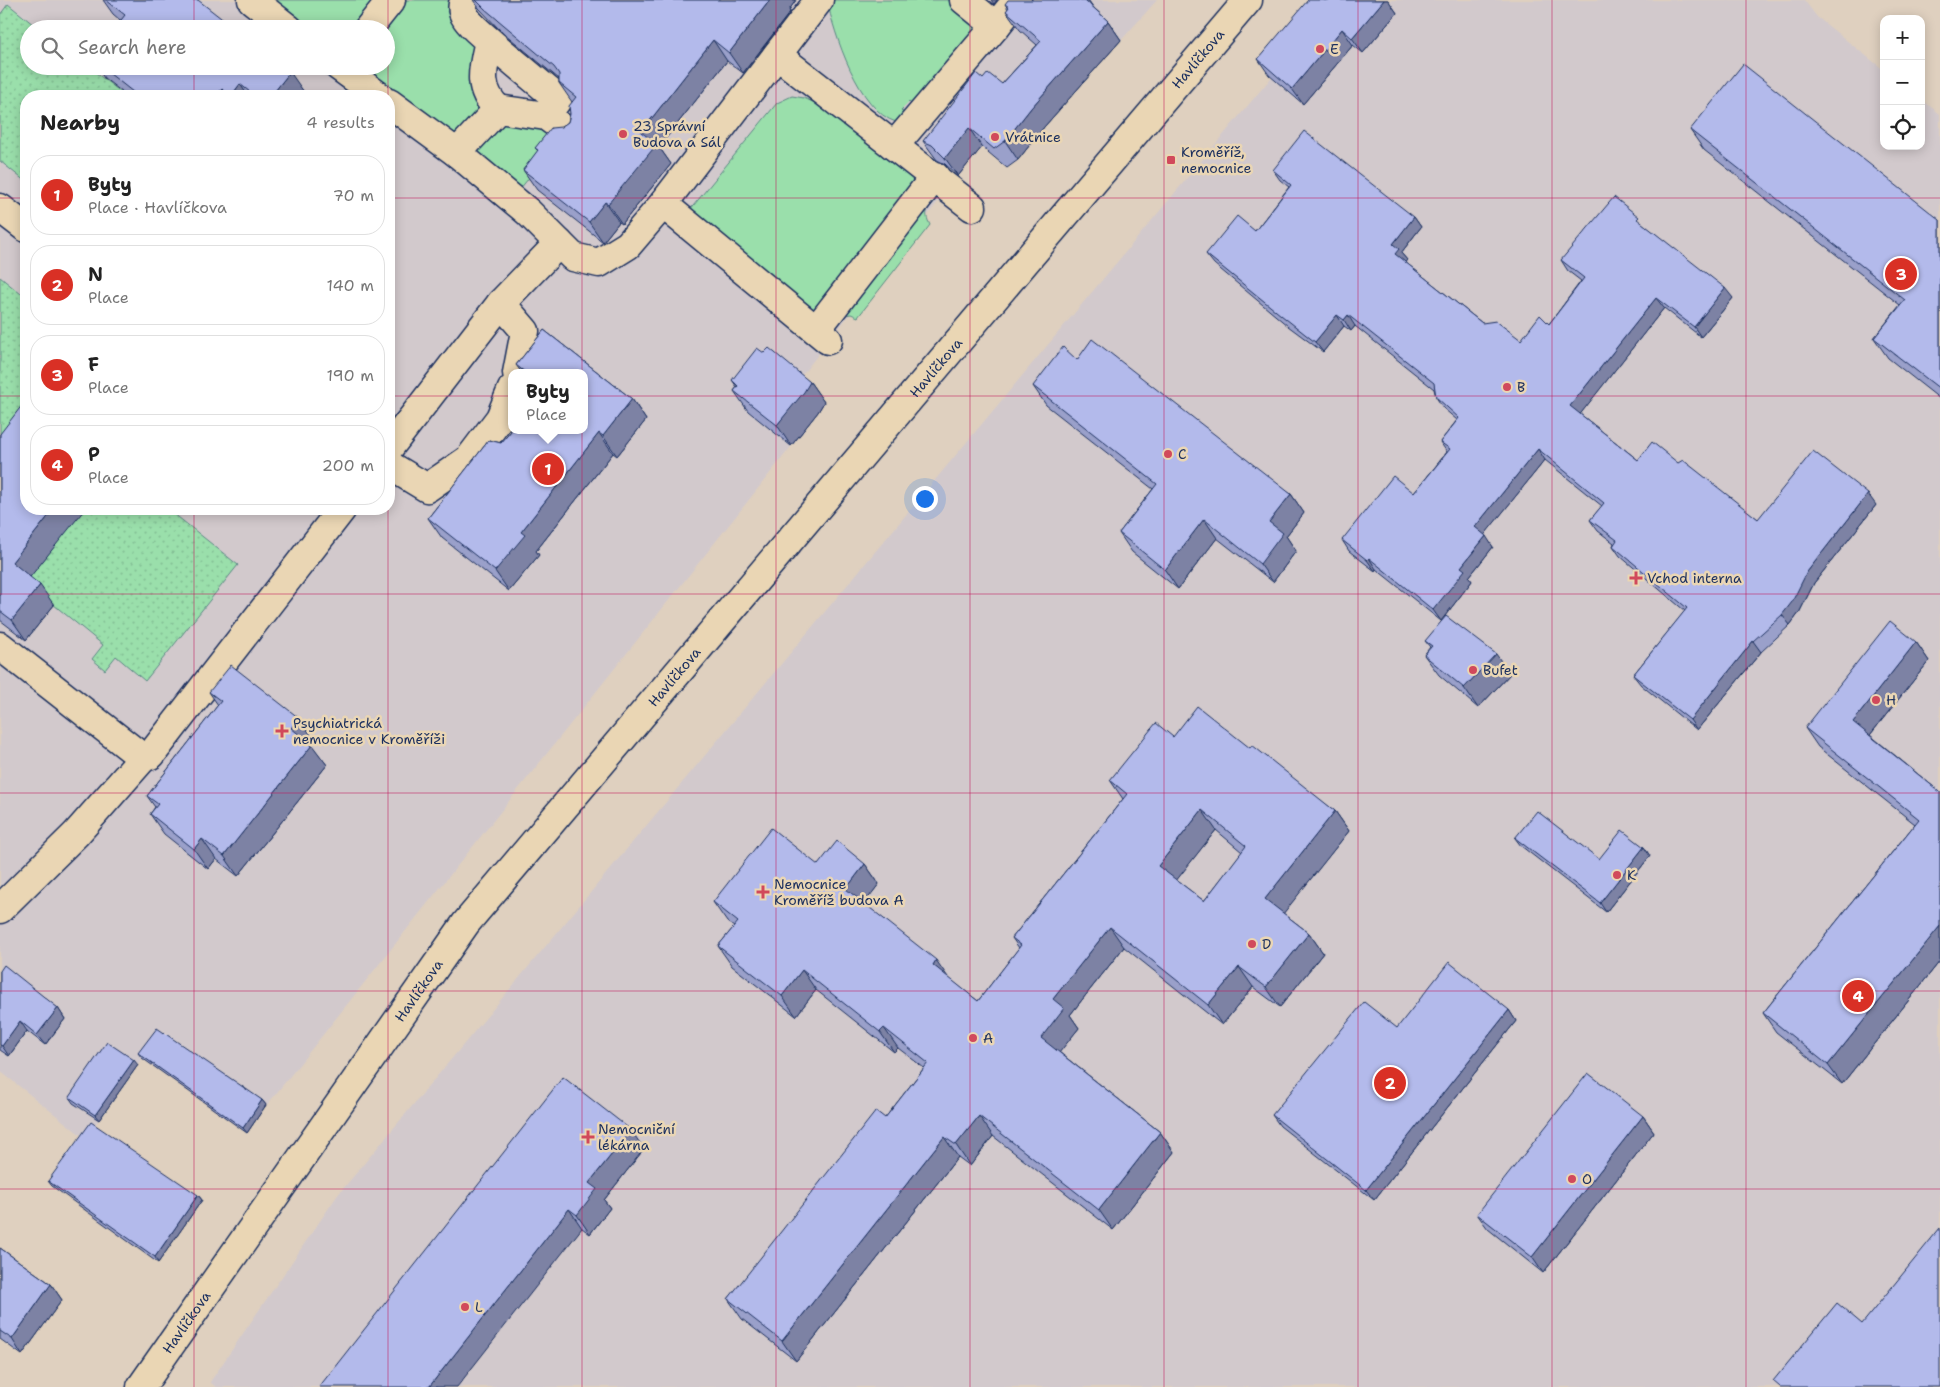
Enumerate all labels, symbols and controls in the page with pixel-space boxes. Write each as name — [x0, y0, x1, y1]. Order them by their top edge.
map controls — [1880, 15, 1925, 150]
button: + — [1880, 15, 1925, 60]
search box — [20, 20, 395, 75]
street label: Havlíčkova — [1168, 25, 1228, 92]
icon: search — [38, 34, 66, 62]
text: Search here — [78, 35, 187, 60]
place label: E — [1330, 40, 1339, 58]
marker: E — [1314, 43, 1326, 55]
button: − — [1880, 60, 1925, 105]
button: locate — [1880, 105, 1925, 150]
text: Nearby — [40, 109, 120, 137]
text: 4 results — [306, 112, 375, 133]
place label: 23 Správní Budova a Sál — [633, 117, 722, 151]
marker: 23 Správní Budova a Sál — [617, 128, 629, 140]
place label: Vrátnice — [1005, 128, 1061, 146]
marker: Vrátnice — [989, 131, 1001, 143]
place label: Kroměříž, nemocnice — [1181, 143, 1252, 177]
marker: Kroměříž, nemocnice — [1165, 154, 1177, 166]
text: Byty — [88, 172, 132, 197]
text: 1 — [53, 185, 61, 206]
text: 70 m — [333, 185, 374, 206]
text: Place · Havlíčkova — [88, 197, 227, 218]
pin: 3 — [1885, 255, 1917, 293]
text: N — [88, 262, 103, 287]
text: 2 — [51, 275, 63, 296]
text: 140 m — [327, 275, 374, 296]
text: Place — [88, 287, 129, 308]
street label: Havlíčkova — [906, 334, 966, 401]
text: F — [88, 352, 99, 377]
text: 3 — [51, 365, 63, 386]
text: 190 m — [327, 365, 374, 386]
popup — [508, 369, 588, 434]
text: Place — [88, 377, 129, 398]
place label: B — [1517, 378, 1525, 396]
text: Byty — [526, 379, 570, 404]
marker: B — [1501, 381, 1513, 393]
text: Place — [526, 404, 567, 425]
text: P — [88, 442, 100, 467]
place label: C — [1178, 445, 1187, 463]
marker: C — [1162, 448, 1174, 460]
pin: 1 — [532, 450, 564, 488]
text: 4 — [51, 455, 63, 476]
text: 200 m — [322, 455, 374, 476]
text: Place — [88, 467, 129, 488]
your location — [912, 486, 938, 512]
place label: Vchod interna — [1647, 569, 1742, 587]
marker: Vchod interna — [1629, 571, 1643, 585]
street label: Havlíčkova — [644, 643, 705, 710]
place label: Bufet — [1483, 661, 1518, 679]
marker: Bufet — [1467, 664, 1479, 676]
place label: H — [1886, 691, 1896, 709]
marker: H — [1870, 694, 1882, 706]
place label: Psychiatrická nemocnice v Kroměříži — [293, 714, 445, 748]
marker: Psychiatrická nemocnice v Kroměříži — [275, 724, 289, 738]
place label: K — [1627, 866, 1636, 884]
marker: K — [1611, 869, 1623, 881]
place label: Nemocnice Kroměříž budova A — [774, 875, 904, 909]
marker: Nemocnice Kroměříž budova A — [756, 885, 770, 899]
place label: D — [1262, 935, 1271, 953]
marker: D — [1246, 938, 1258, 950]
street label: Havlíčkova — [391, 956, 447, 1025]
pin: 4 — [1842, 977, 1874, 1015]
place label: A — [983, 1029, 993, 1047]
marker: A — [967, 1032, 979, 1044]
pin: 2 — [1374, 1064, 1406, 1102]
place label: Nemocniční lékárna — [598, 1120, 675, 1154]
marker: Nemocniční lékárna — [582, 1131, 594, 1143]
place label: O — [1582, 1170, 1592, 1188]
marker: O — [1566, 1173, 1578, 1185]
street label: Havlíčkova — [158, 1287, 215, 1357]
place label: L — [475, 1298, 483, 1316]
marker: L — [459, 1301, 471, 1313]

